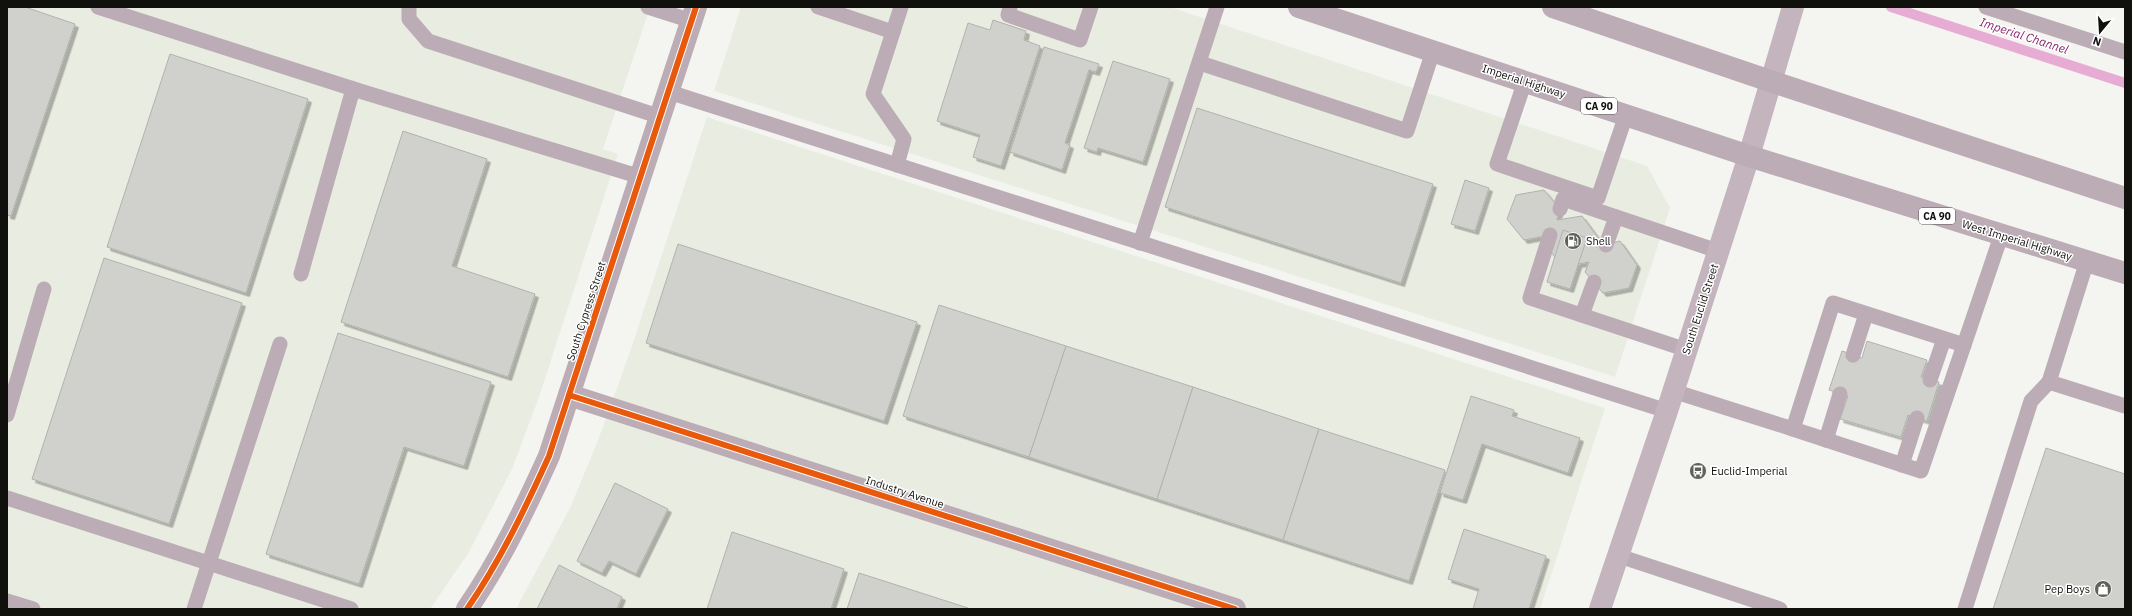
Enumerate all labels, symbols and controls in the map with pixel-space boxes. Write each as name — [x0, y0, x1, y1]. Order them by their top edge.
north arrow — [2080, 12, 2120, 52]
water label: Imperial Channel — [1978, 14, 2071, 57]
text: N — [2091, 34, 2103, 49]
street label: Imperial Highway — [1481, 61, 1568, 101]
road number: CA 90 — [1581, 98, 1617, 114]
road number: CA 90 — [1919, 208, 1955, 224]
street label: West Imperial Highway — [1960, 217, 2074, 264]
fuel station icon: Shell — [1563, 231, 1583, 251]
place label: Shell — [1586, 234, 1611, 248]
street label: South Cypress Street — [563, 259, 609, 362]
street label: South Euclid Street — [1679, 262, 1721, 356]
bus stop icon: Euclid-Imperial — [1688, 461, 1708, 481]
place label: Euclid-Imperial — [1711, 464, 1787, 478]
street label: Industry Avenue — [864, 473, 946, 511]
shop icon: Pep Boys — [2093, 579, 2113, 599]
place label: Pep Boys — [2044, 582, 2090, 596]

